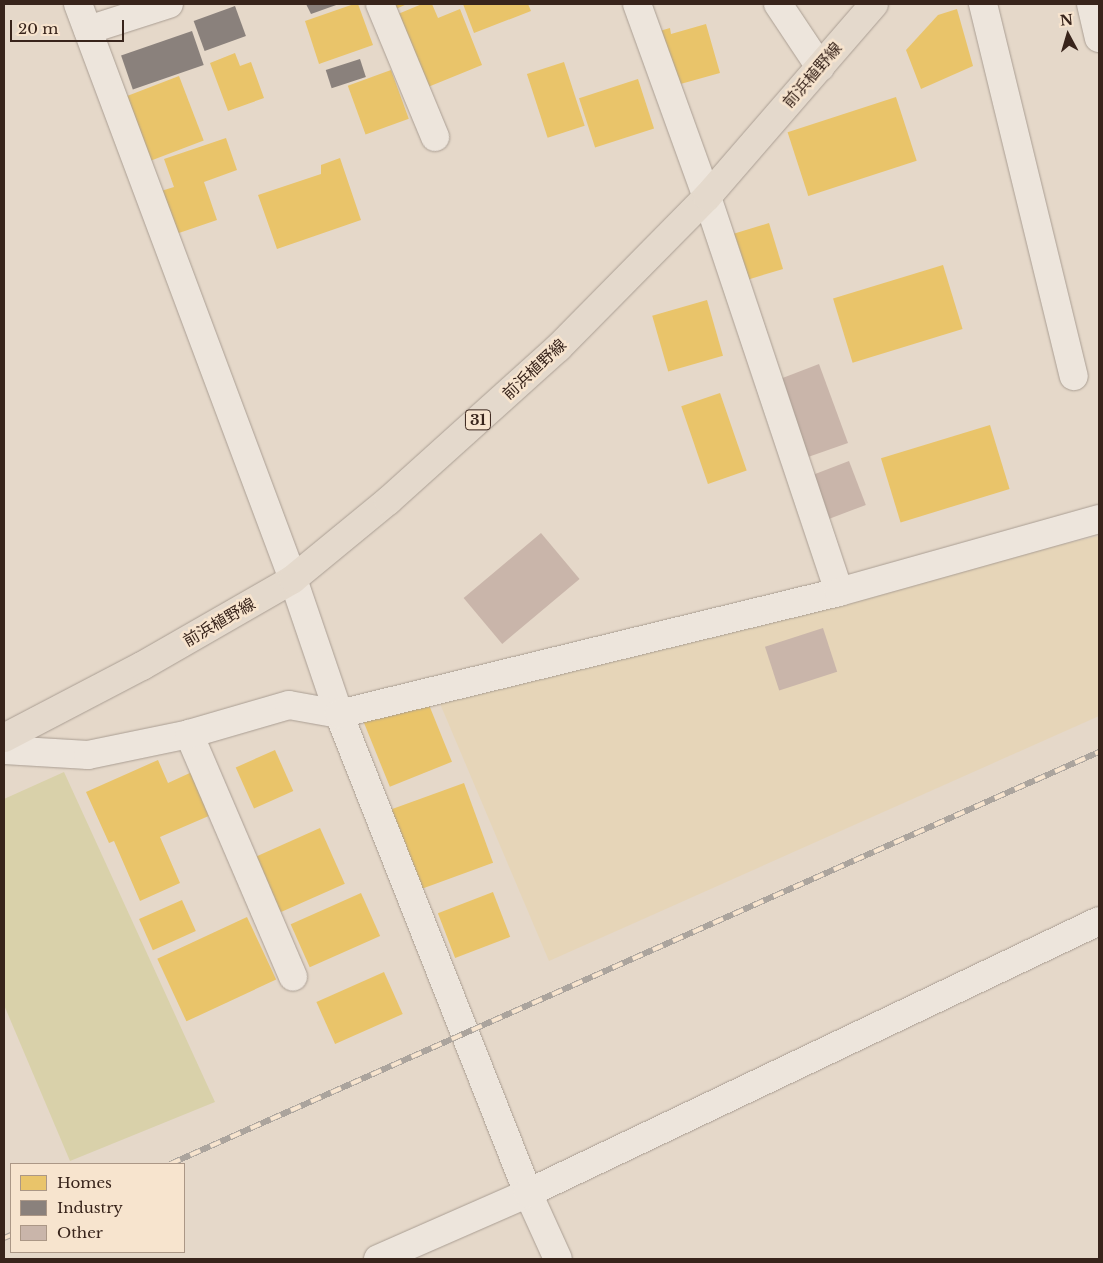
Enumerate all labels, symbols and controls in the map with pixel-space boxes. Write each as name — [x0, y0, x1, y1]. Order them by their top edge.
scale bar — [12, 10, 126, 42]
north arrow — [1043, 10, 1093, 60]
text: N — [1059, 10, 1074, 30]
text: 20 m — [18, 19, 58, 38]
street label: 前浜植野線 — [779, 39, 845, 111]
street label: 前浜植野線 — [498, 335, 570, 403]
road number: 31 — [464, 408, 492, 432]
street label: 前浜植野線 — [180, 594, 258, 650]
legend — [10, 1163, 185, 1253]
text: Homes — [57, 1173, 112, 1192]
text: Industry — [57, 1198, 123, 1217]
text: Other — [57, 1223, 103, 1242]

